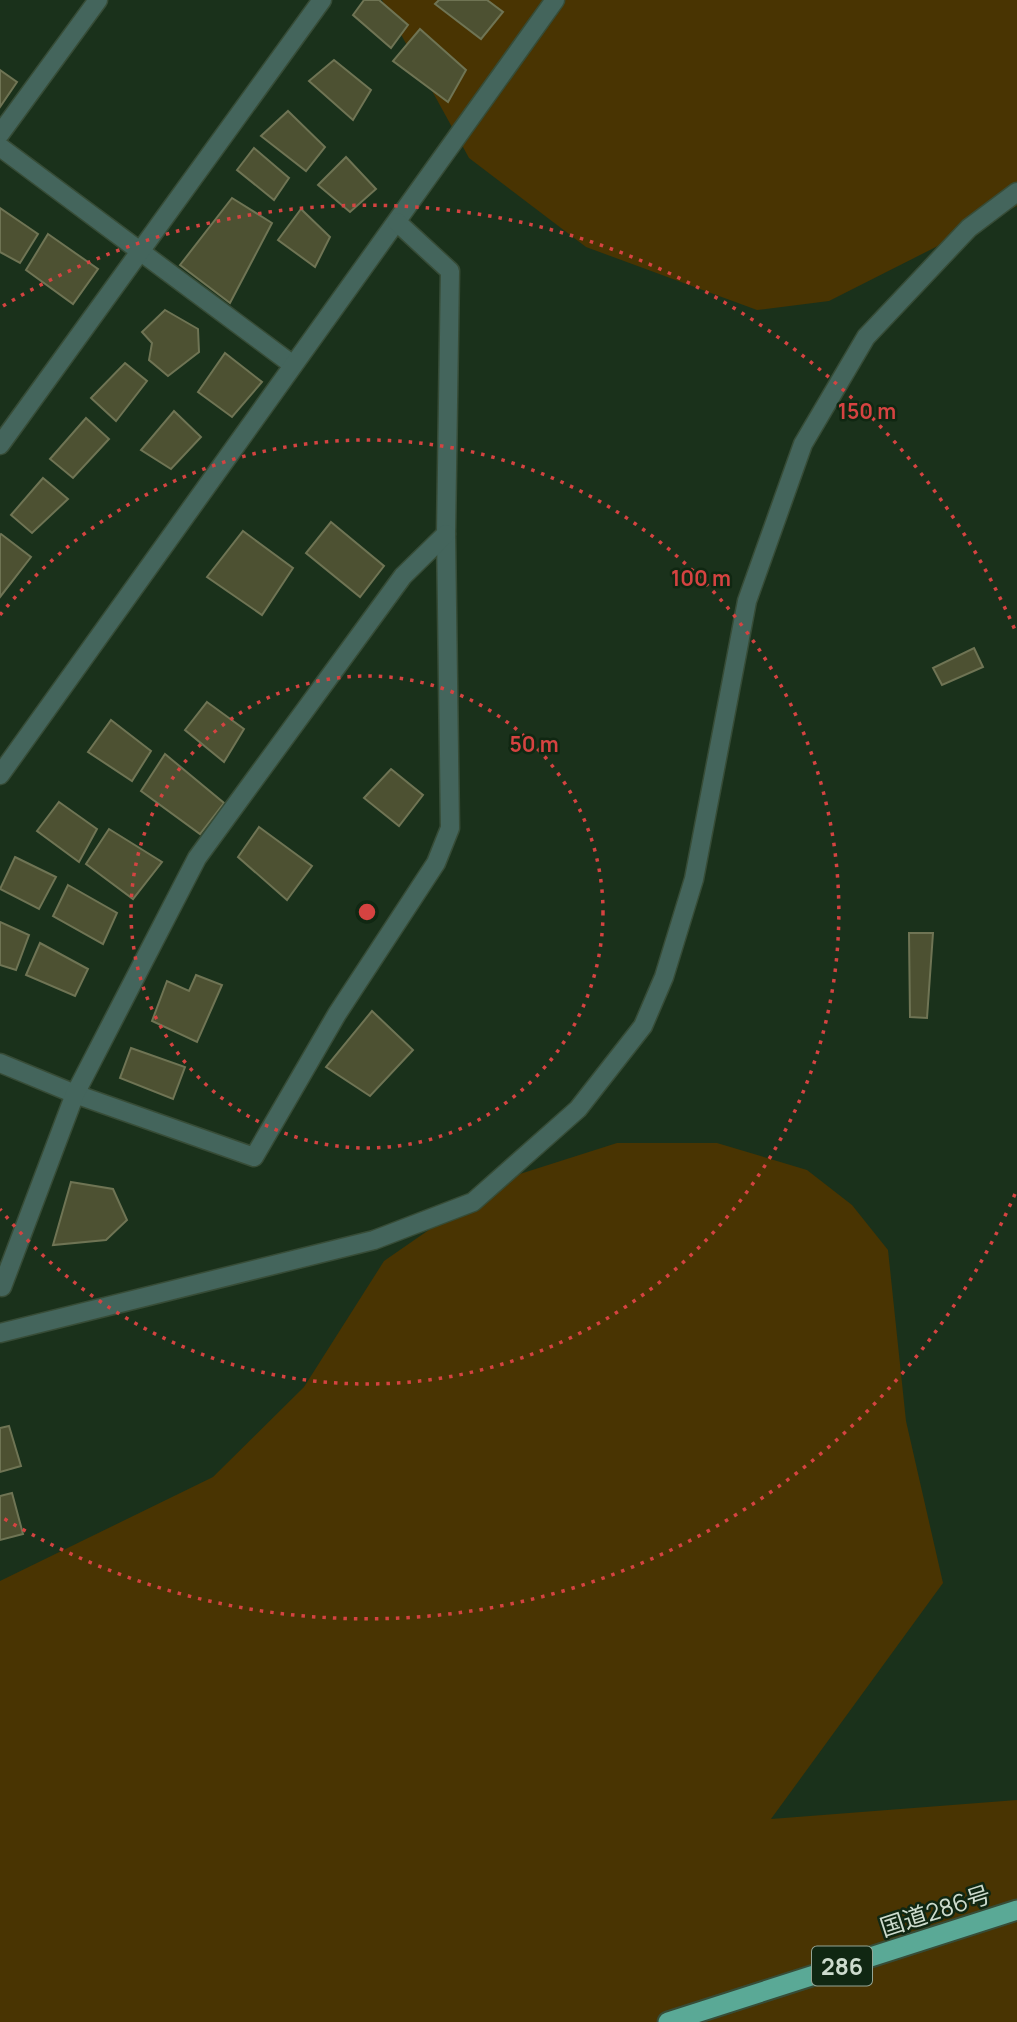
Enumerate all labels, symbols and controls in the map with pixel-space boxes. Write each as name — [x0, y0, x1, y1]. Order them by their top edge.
text: 150 m — [838, 397, 896, 425]
text: 100 m — [671, 564, 731, 592]
text: 50 m — [509, 730, 559, 758]
centre of rings — [355, 900, 379, 924]
street label: 国道286号 — [875, 1877, 995, 1943]
road number: 286 — [812, 1946, 872, 1985]

